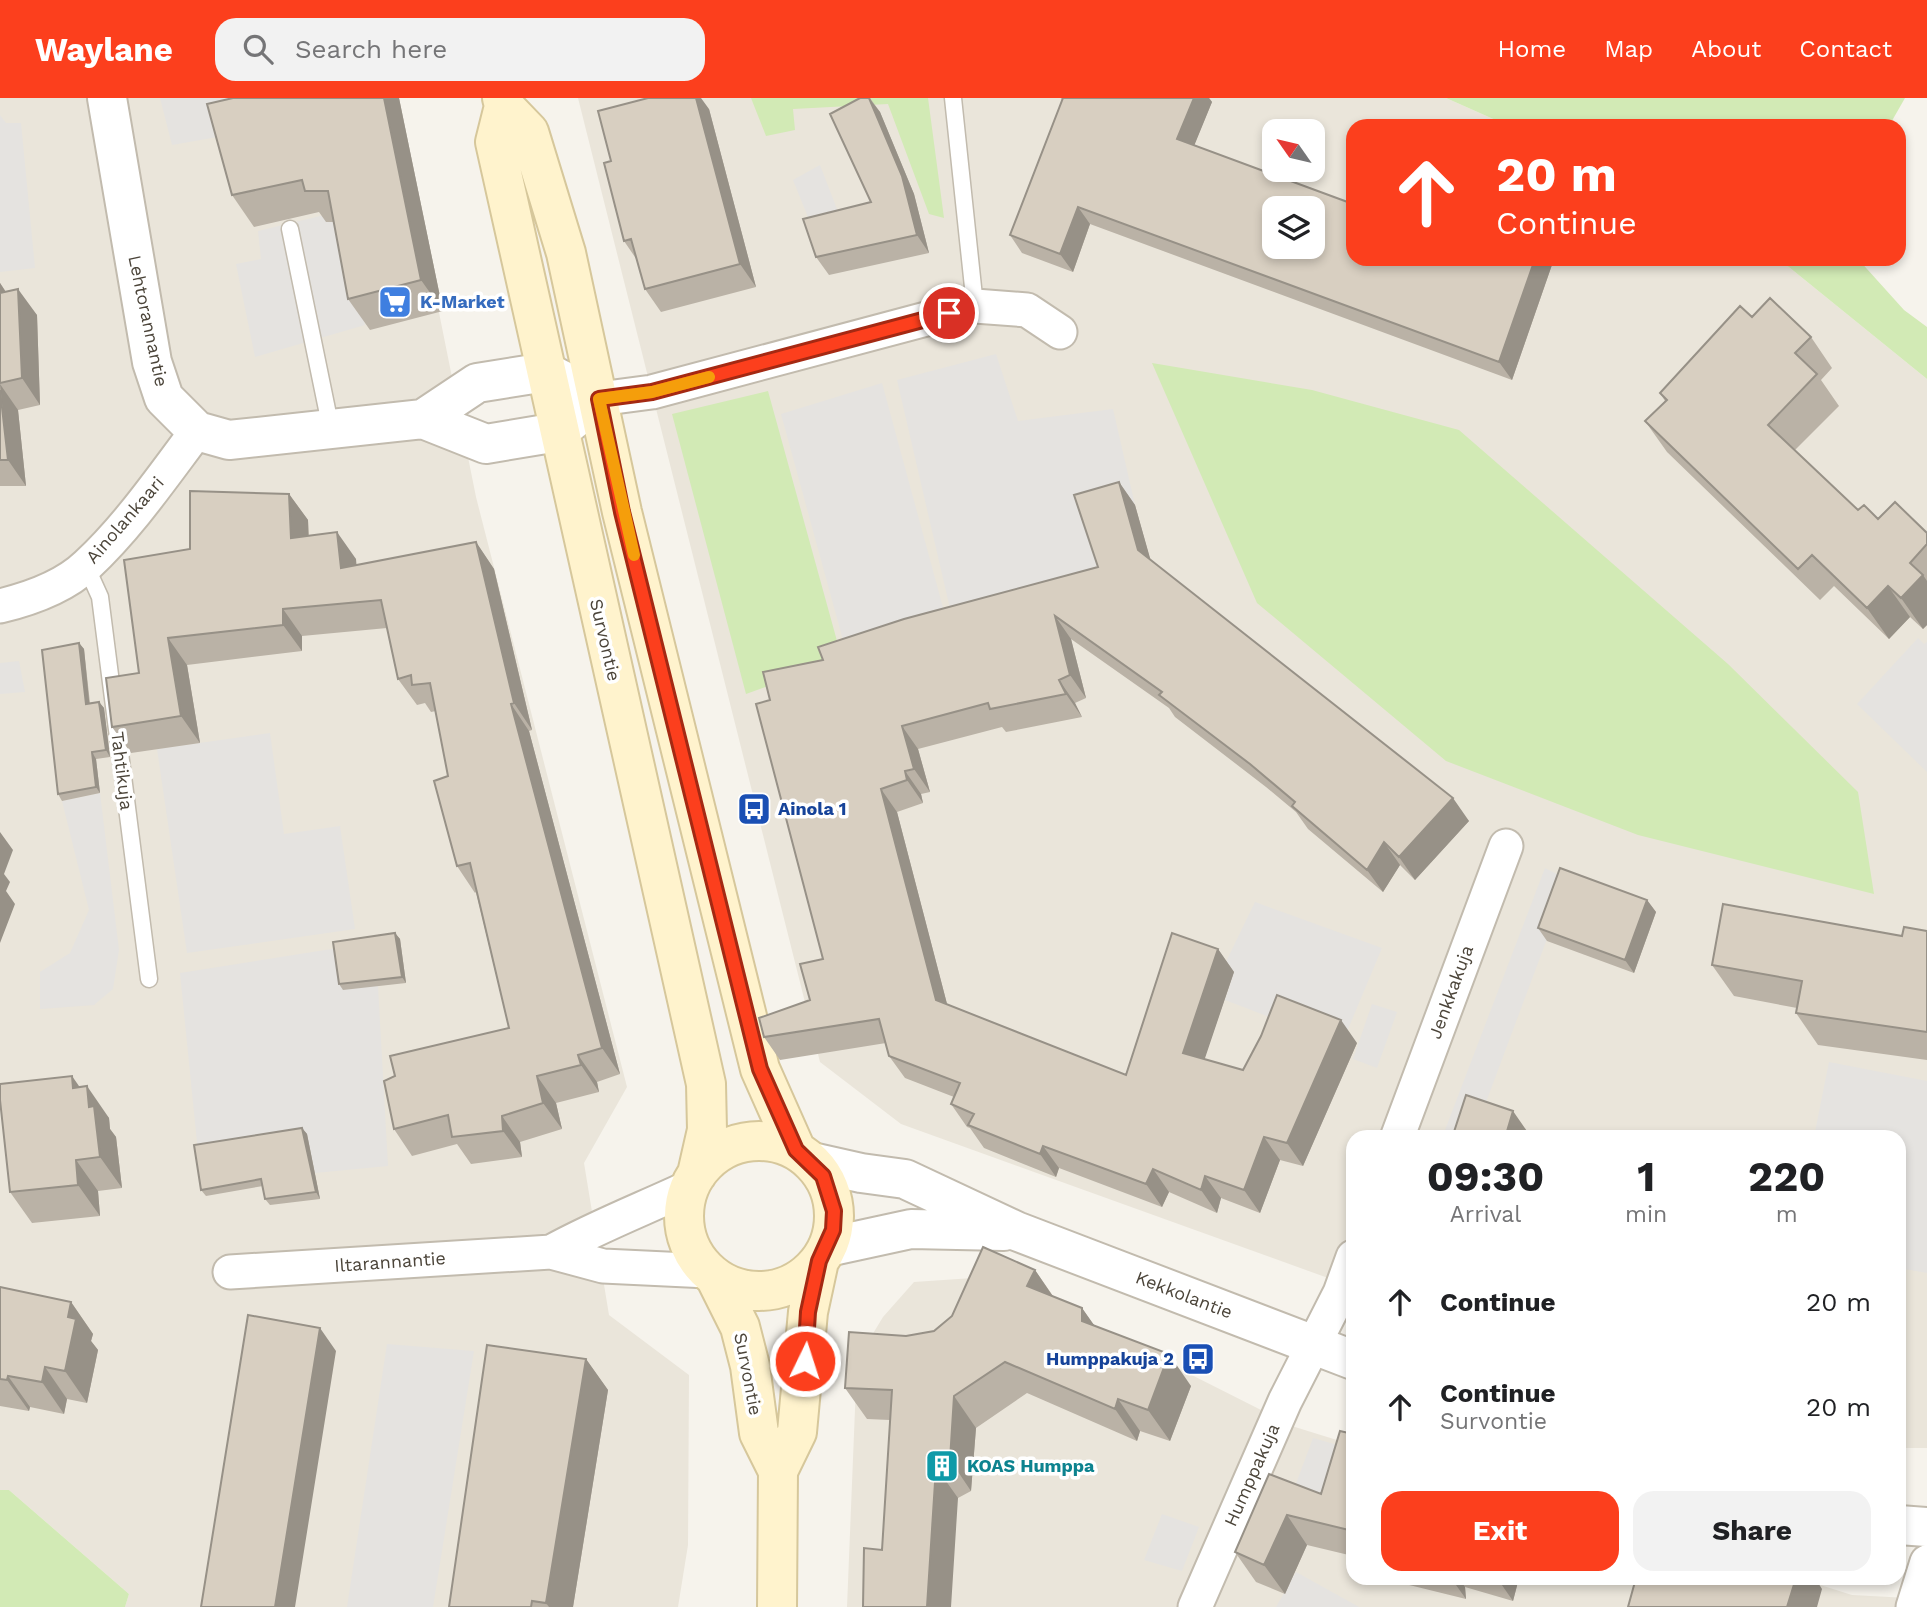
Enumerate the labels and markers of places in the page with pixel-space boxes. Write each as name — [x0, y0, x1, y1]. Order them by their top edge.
supermarket icon: K-Market — [376, 283, 414, 321]
pin — [919, 283, 979, 343]
place label: K-Market — [420, 291, 505, 312]
bus stop icon: Ainola 1 — [735, 790, 773, 828]
place label: Ainola 1 — [778, 798, 846, 819]
bus stop icon: Humppakuja 2 — [1179, 1340, 1217, 1378]
place label: Humppakuja 2 — [1046, 1348, 1174, 1369]
building icon: KOAS Humppa — [923, 1447, 961, 1485]
place label: KOAS Humppa — [967, 1455, 1095, 1476]

